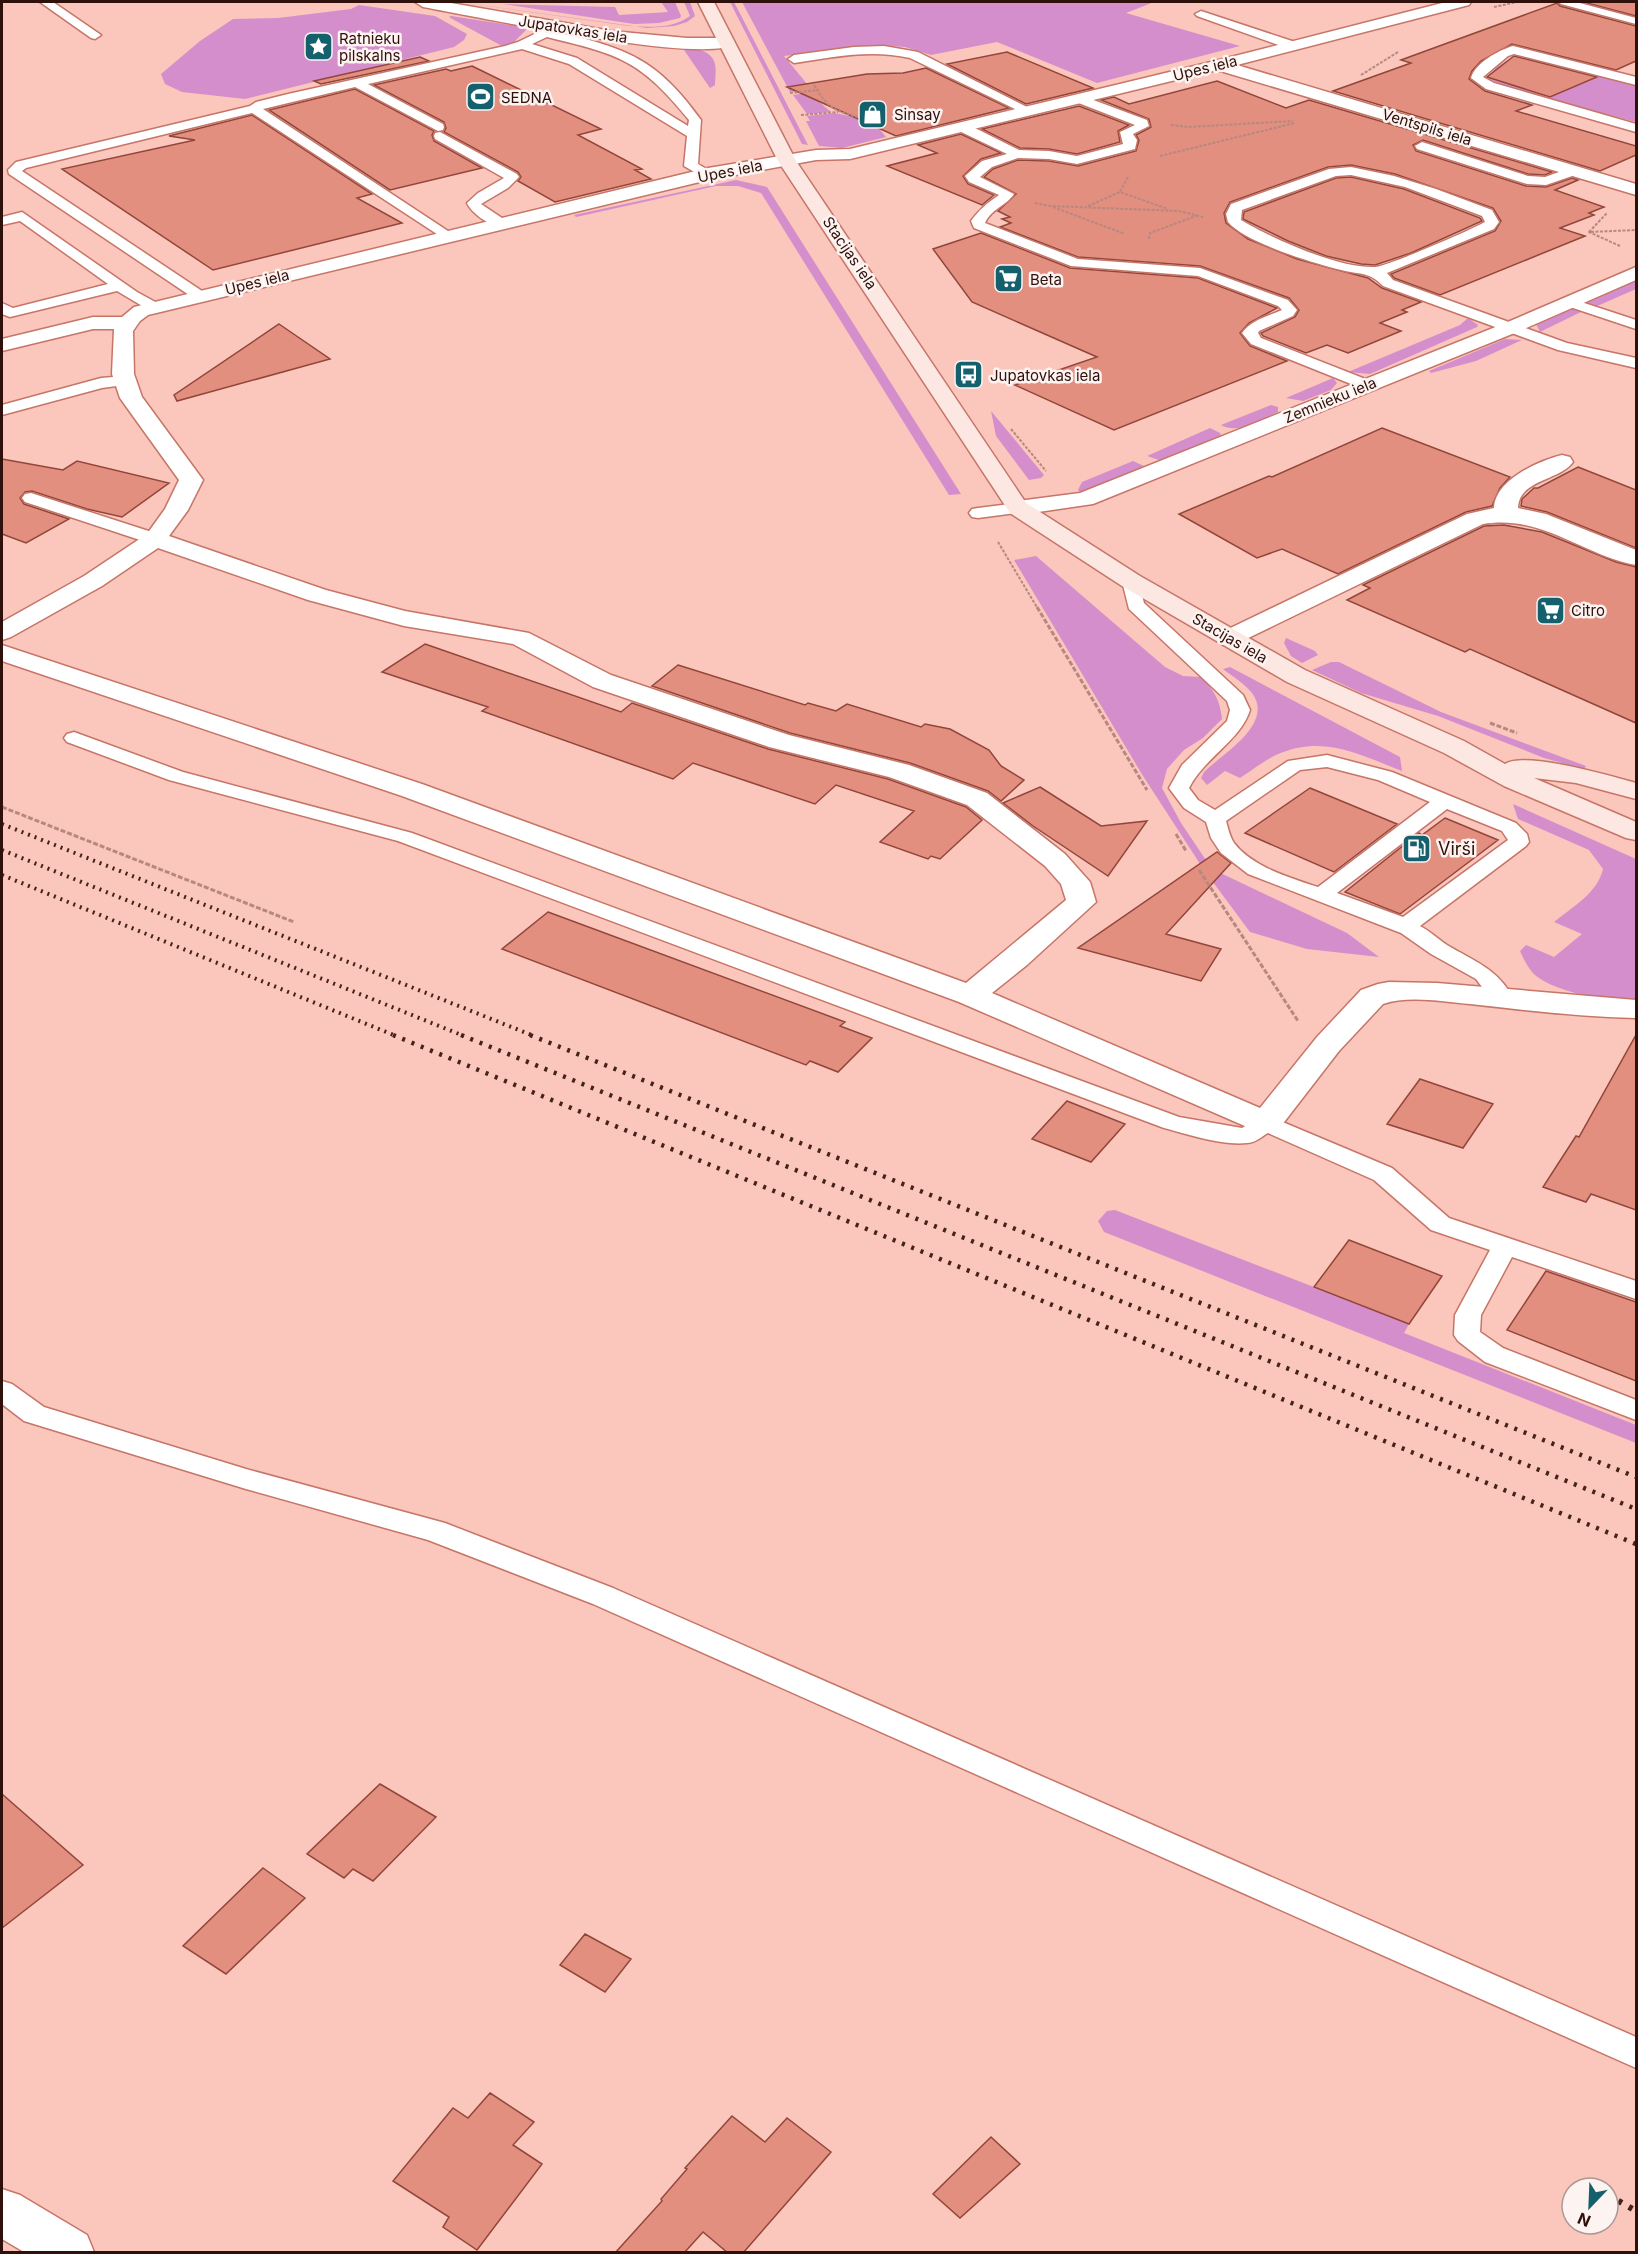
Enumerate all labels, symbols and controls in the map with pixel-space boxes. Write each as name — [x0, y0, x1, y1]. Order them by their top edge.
street label: Jupatovkas iela — [517, 11, 629, 47]
place label: Ratnieku pilskalns — [339, 29, 401, 65]
place icon: Ratnieku pilskalns — [302, 31, 334, 63]
street label: Upes iela — [1171, 51, 1239, 85]
sports icon: SEDNA — [464, 81, 496, 113]
place label: SEDNA — [501, 88, 552, 107]
shop icon: Sinsay — [857, 98, 889, 130]
street label: Ventspils iela — [1380, 104, 1474, 150]
place label: Sinsay — [894, 105, 941, 124]
street label: Upes iela — [696, 155, 764, 187]
street label: Stacijas iela — [819, 213, 881, 293]
supermarket icon: Beta — [993, 263, 1025, 295]
street label: Upes iela — [223, 265, 291, 299]
place label: Beta — [1030, 270, 1062, 289]
bus stop icon: Jupatovkas iela — [953, 359, 985, 391]
place label: Jupatovkas iela — [990, 366, 1100, 385]
street label: Zemnieku iela — [1281, 373, 1379, 427]
supermarket icon: Citro — [1534, 594, 1566, 626]
place label: Citro — [1571, 601, 1605, 620]
street label: Stacijas iela — [1189, 609, 1271, 667]
fuel station icon: Virši — [1401, 832, 1433, 864]
place label: Virši — [1438, 838, 1475, 859]
north arrow — [1560, 2176, 1620, 2236]
text: N — [1575, 2208, 1594, 2231]

